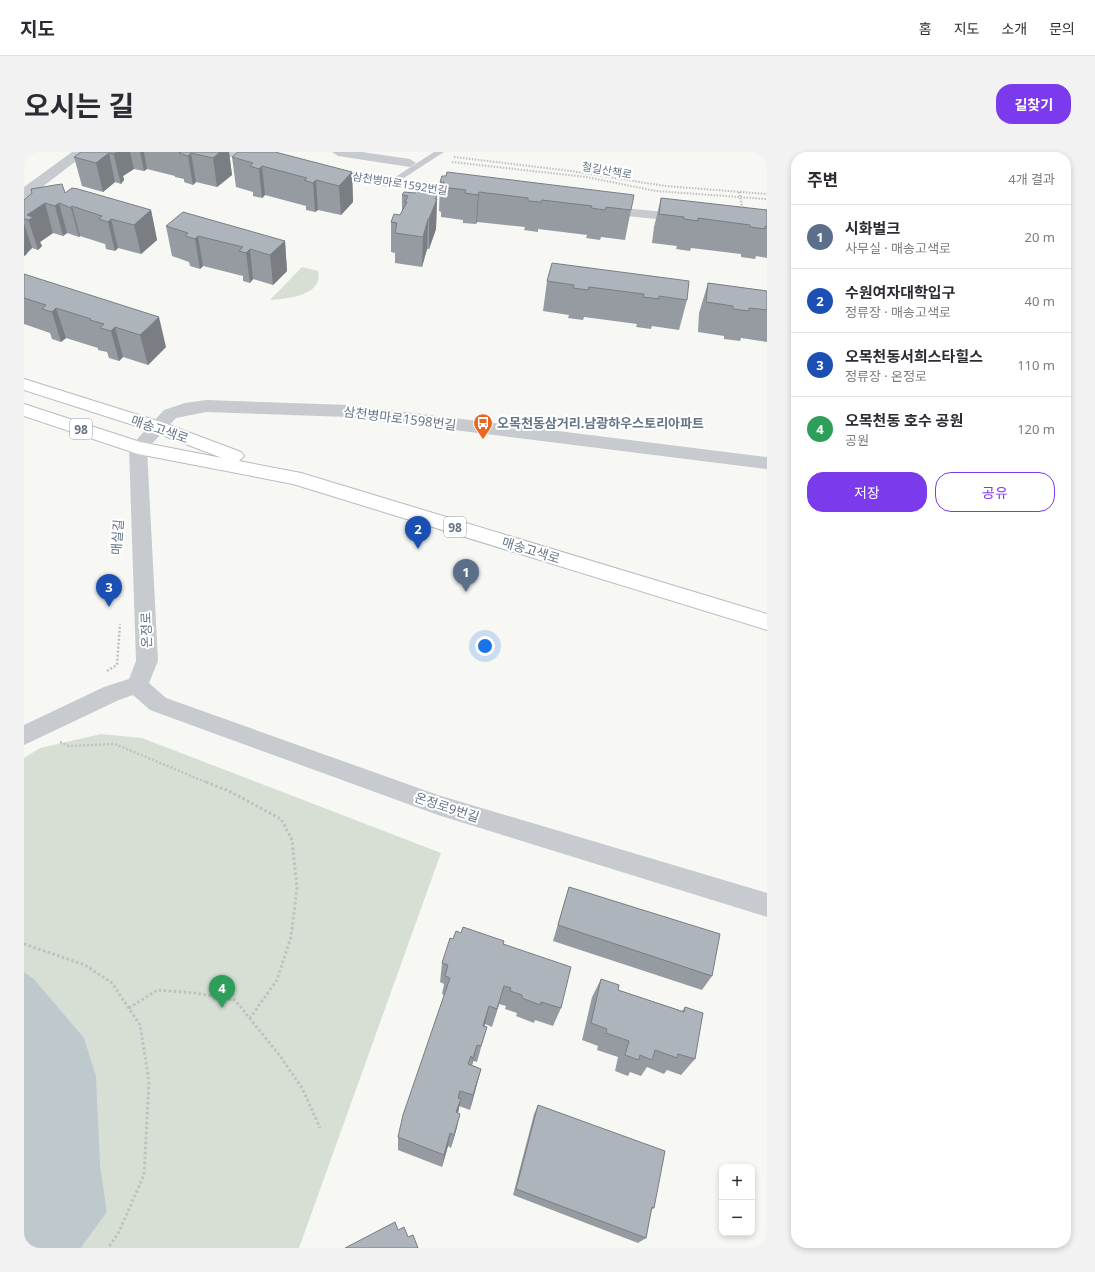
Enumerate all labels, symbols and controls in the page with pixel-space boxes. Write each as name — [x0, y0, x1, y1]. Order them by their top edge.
text: 지도 — [20, 16, 55, 42]
text: 홈 — [919, 19, 932, 38]
text: 지도 — [954, 19, 979, 38]
text: 소개 — [1001, 19, 1027, 38]
text: 문의 — [1049, 19, 1075, 38]
button: 길찾기 — [996, 84, 1071, 124]
text: 오시는 길 — [24, 86, 134, 124]
street label: 철길산책로 — [581, 158, 633, 182]
street label: 삼천병마로1592번길 — [351, 168, 449, 198]
text: 주변 — [807, 168, 838, 191]
text: 4개 결과 — [1008, 170, 1055, 188]
text: 시화벌크 — [845, 218, 900, 238]
text: 1 — [816, 228, 824, 246]
text: 20 m — [1025, 228, 1055, 246]
text: 사무실 · 매송고색로 — [845, 239, 951, 257]
text: 수원여자대학입구 — [845, 282, 955, 302]
text: 2 — [816, 292, 824, 310]
text: 40 m — [1025, 292, 1055, 310]
text: 정류장 · 매송고색로 — [845, 303, 951, 321]
text: 오목천동서희스타힐스 — [845, 346, 983, 366]
text: 3 — [816, 356, 824, 374]
text: 110 m — [1017, 356, 1055, 374]
text: 정류장 · 온정로 — [845, 367, 927, 385]
street label: 삼천병마로1598번길 — [343, 402, 457, 434]
text: 오목천동 호수 공원 — [845, 410, 963, 430]
street label: 매송고색로 — [129, 411, 191, 447]
bus stop icon: 오목천동삼거리.남광하우스토리아파트 — [472, 412, 494, 440]
place label: 오목천동삼거리.남광하우스토리아파트 — [497, 414, 704, 432]
road number: 98 — [70, 419, 92, 439]
text: 4 — [816, 420, 824, 438]
text: 120 m — [1017, 420, 1055, 438]
text: 공원 — [845, 431, 869, 449]
button: 저장 — [807, 472, 927, 512]
button: 공유 — [935, 472, 1055, 512]
pin: 2 — [405, 516, 431, 549]
road number: 98 — [444, 517, 466, 537]
street label: 매실길 — [107, 518, 127, 556]
street label: 매송고색로 — [500, 533, 562, 567]
pin: 1 — [453, 559, 479, 592]
pin: 3 — [96, 574, 122, 607]
street label: 온정로 — [136, 612, 156, 648]
your location — [475, 636, 495, 656]
street label: 온정로9번길 — [412, 788, 482, 826]
pin: 4 — [209, 975, 235, 1008]
map controls — [719, 1164, 755, 1236]
button: + — [719, 1164, 755, 1200]
button: − — [719, 1200, 755, 1236]

